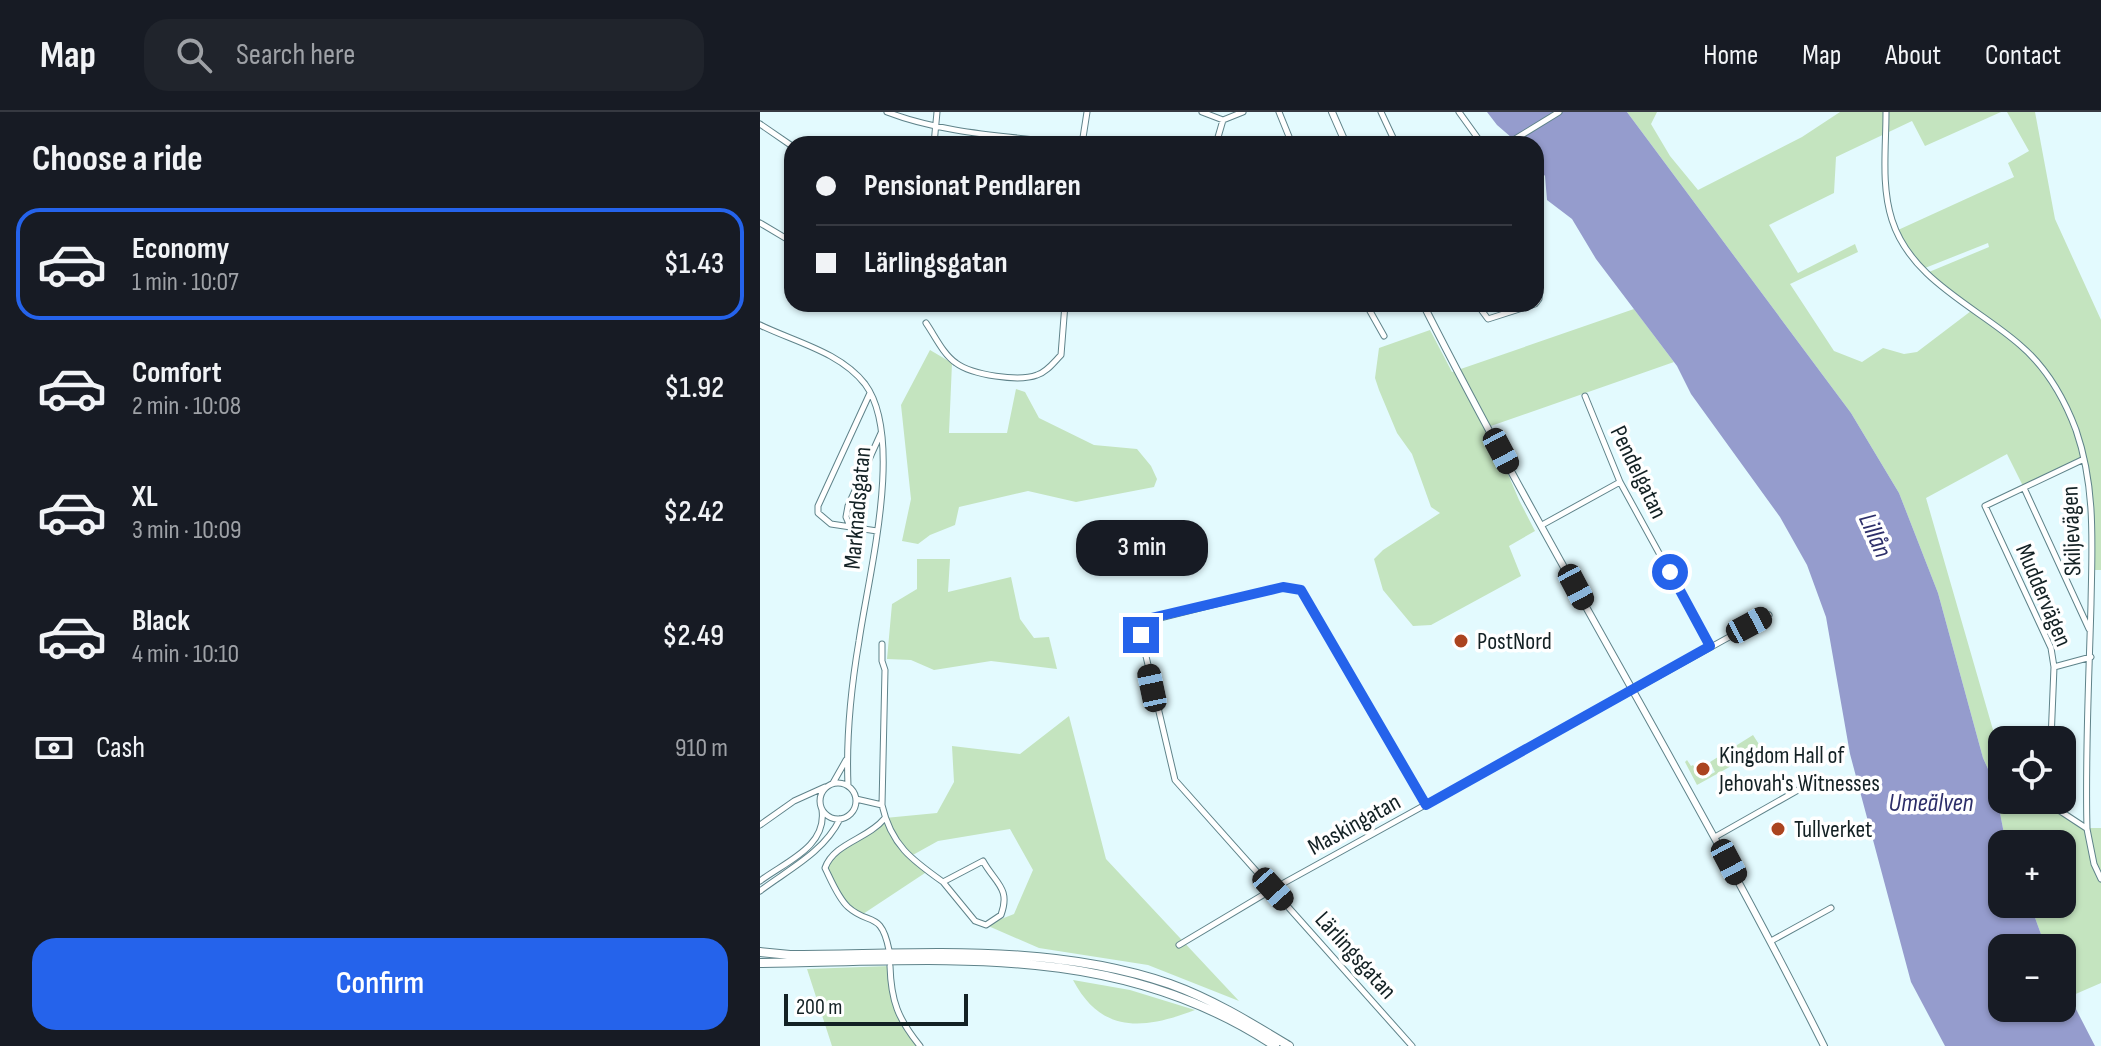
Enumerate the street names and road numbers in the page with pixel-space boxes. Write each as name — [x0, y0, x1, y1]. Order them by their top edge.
street label: Pendelgatan — [1604, 421, 1673, 523]
street label: Marknadsgatan — [838, 446, 877, 570]
street label: Skiljevägen — [2055, 485, 2088, 577]
street label: Muddervägen — [2009, 540, 2078, 651]
street label: Maskingatan — [1303, 787, 1406, 862]
street label: Lärlingsgatan — [1309, 906, 1403, 1005]

